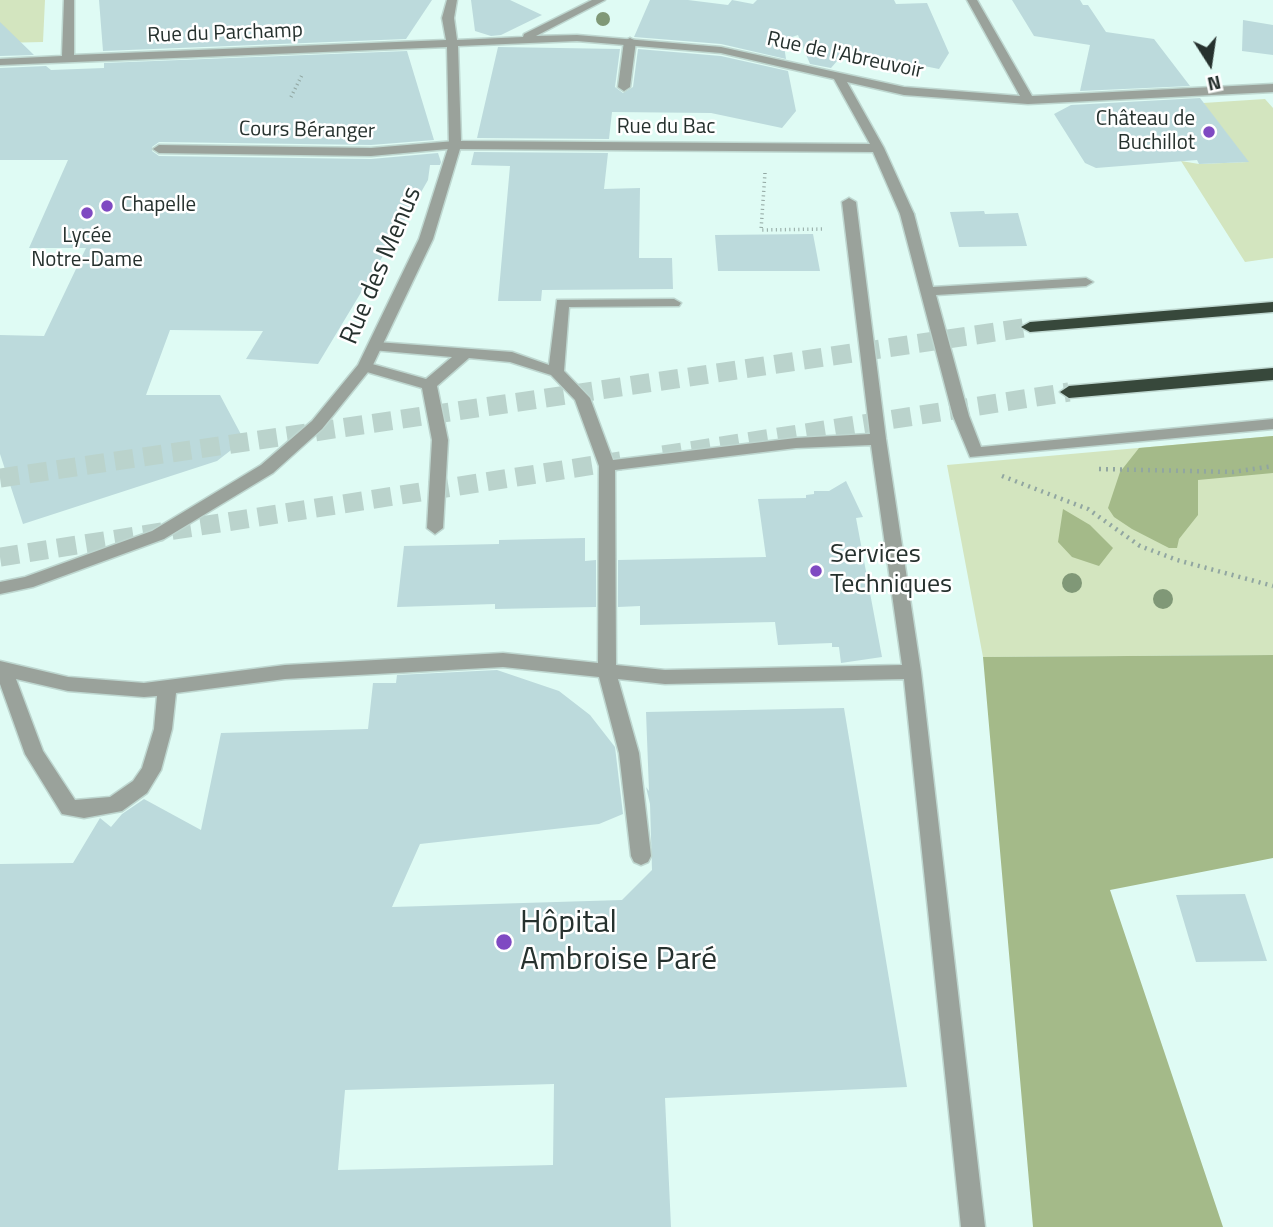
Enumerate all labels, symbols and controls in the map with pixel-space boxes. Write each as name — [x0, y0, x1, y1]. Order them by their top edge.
street label: Rue du Parchamp — [147, 19, 303, 49]
street label: Rue de l'Abreuvoir — [765, 27, 925, 85]
north arrow — [1175, 28, 1245, 98]
text: N — [1205, 68, 1224, 100]
place label: Château de Buchillot — [1096, 107, 1195, 157]
street label: Rue du Bac — [617, 115, 715, 141]
street label: Cours Béranger — [239, 117, 375, 145]
marker: Château de Buchillot — [1201, 124, 1217, 140]
street label: Rue des Menus — [335, 183, 429, 349]
place label: Chapelle — [121, 193, 196, 219]
marker: Chapelle — [99, 198, 115, 214]
marker: Lycée Notre-Dame — [79, 205, 95, 221]
place label: Lycée Notre-Dame — [31, 224, 143, 274]
place label: Services Techniques — [830, 540, 952, 602]
marker: Services Techniques — [808, 563, 824, 579]
place label: Hôpital Ambroise Paré — [520, 905, 717, 980]
marker: Hôpital Ambroise Paré — [494, 932, 514, 952]

